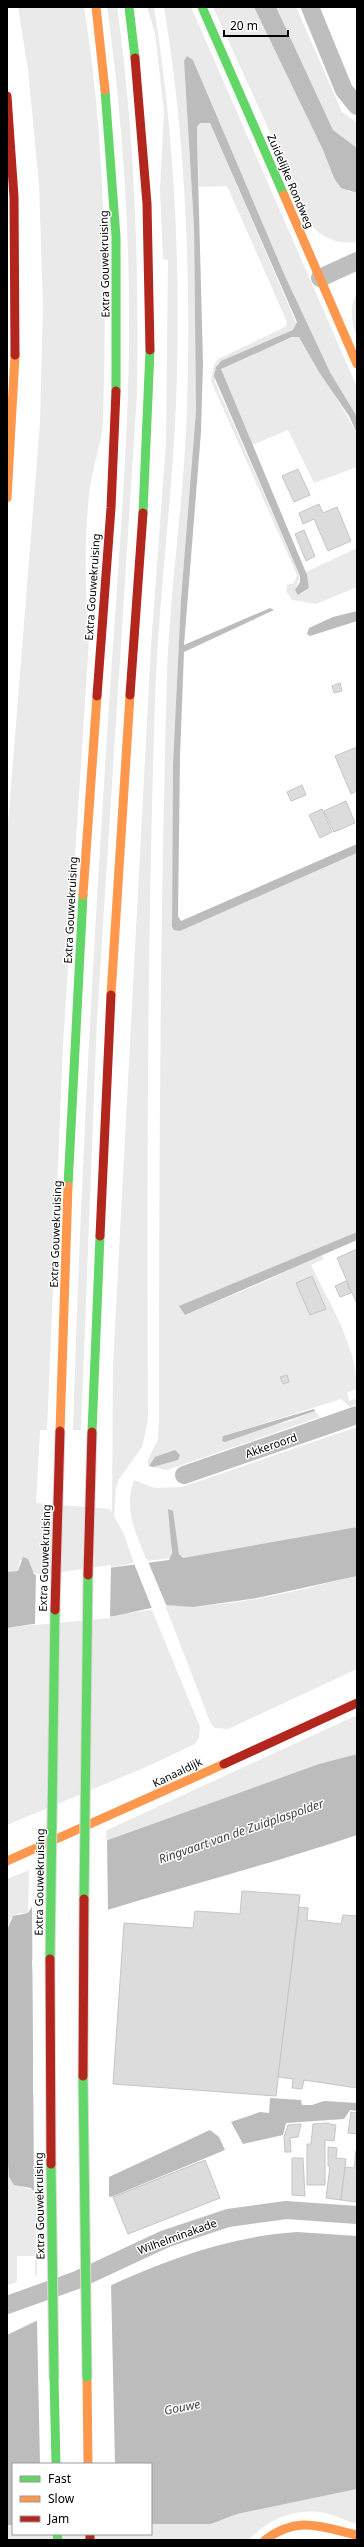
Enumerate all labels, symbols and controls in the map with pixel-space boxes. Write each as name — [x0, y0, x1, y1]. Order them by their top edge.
scale bar — [224, 12, 288, 38]
text: 20 m — [230, 17, 258, 34]
street label: Zuidelijke Rondweg — [264, 132, 318, 230]
street label: Extra Gouwekruising — [96, 210, 112, 318]
street label: Extra Gouwekruising — [81, 533, 103, 641]
street label: Extra Gouwekruising — [60, 856, 80, 964]
street label: Extra Gouwekruising — [46, 1180, 64, 1288]
street label: Akkeroord — [243, 1429, 299, 1461]
street label: Extra Gouwekruising — [35, 1504, 53, 1612]
street label: Kanaaldijk — [150, 1754, 204, 1790]
water label: Ringvaart van de Zuidplaspolder — [156, 1794, 327, 1867]
street label: Extra Gouwekruising — [31, 1828, 47, 1936]
street label: Extra Gouwekruising — [31, 2152, 47, 2260]
street label: Wilhelminakade — [136, 2215, 218, 2257]
water label: Gouwe — [162, 2395, 202, 2419]
legend — [12, 2463, 152, 2535]
text: Fast — [48, 2470, 72, 2487]
text: Slow — [48, 2490, 75, 2507]
text: Jam — [47, 2510, 69, 2527]

